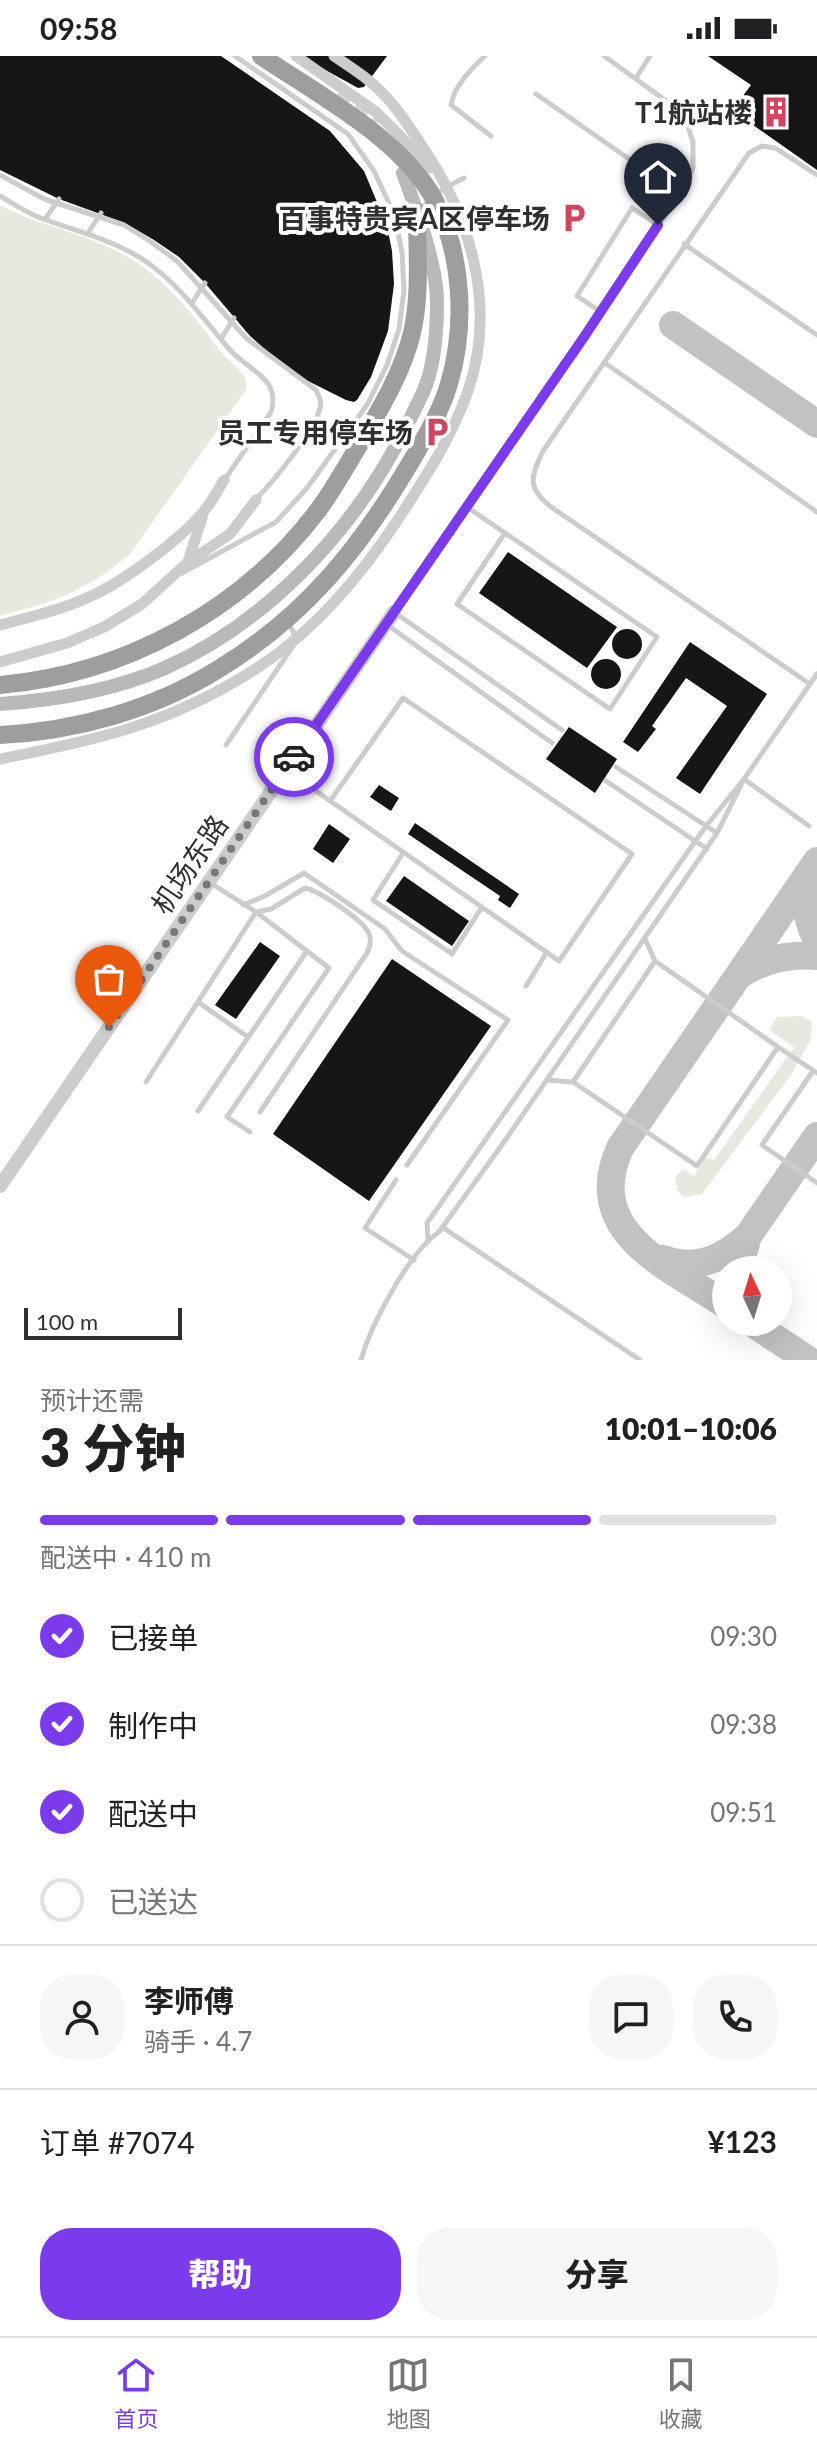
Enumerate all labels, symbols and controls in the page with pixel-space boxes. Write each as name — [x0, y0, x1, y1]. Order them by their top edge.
text: 09:58 — [40, 10, 117, 46]
place label: T1航站楼 — [635, 95, 752, 129]
building icon: T1航站楼 — [759, 95, 793, 129]
pin — [624, 143, 692, 225]
icon: home — [636, 155, 680, 199]
place label: 百事特贵宾A区停车场 — [279, 201, 550, 235]
parking icon: 百事特贵宾A区停车场 — [557, 201, 591, 235]
place label: 员工专用停车场 — [217, 415, 413, 449]
parking icon: 员工专用停车场 — [420, 415, 454, 449]
courier — [254, 717, 334, 797]
icon: car — [272, 735, 316, 779]
street label: 机场东路 — [144, 808, 234, 920]
pin — [75, 945, 143, 1027]
icon: bag — [87, 957, 131, 1001]
north arrow — [712, 1256, 792, 1336]
map controls — [712, 1256, 792, 1336]
scale bar — [24, 1304, 182, 1340]
text: 100 m — [36, 1308, 98, 1335]
text: 预计还需 — [40, 1384, 144, 1416]
text: 10:01–10:06 — [604, 1410, 777, 1446]
text: 3 分钟 — [40, 1416, 186, 1478]
text: 配送中 · 410 m — [40, 1541, 211, 1573]
icon: check — [40, 1614, 84, 1658]
text: 已接单 — [108, 1619, 198, 1655]
text: 09:30 — [710, 1620, 777, 1652]
icon: check — [40, 1702, 84, 1746]
text: 制作中 — [108, 1707, 198, 1743]
text: 09:38 — [710, 1708, 777, 1740]
icon: check — [40, 1790, 84, 1834]
text: 配送中 — [108, 1795, 198, 1831]
text: 09:51 — [710, 1796, 777, 1828]
text: 已送达 — [108, 1883, 198, 1919]
button: person — [40, 1975, 124, 2059]
button: chat — [589, 1975, 673, 2059]
button: phone — [693, 1975, 777, 2059]
text: 李师傅 — [144, 1982, 234, 2018]
text: 骑手 · 4.7 — [144, 2025, 252, 2057]
text: ¥123 — [707, 2123, 777, 2159]
text: 订单 #7074 — [40, 2124, 195, 2160]
button: 帮助 — [40, 2228, 401, 2320]
button: 分享 — [417, 2228, 777, 2320]
tab: 首页 — [114, 2353, 158, 2433]
tab: 地图 — [386, 2353, 431, 2433]
tab: 收藏 — [659, 2353, 703, 2433]

